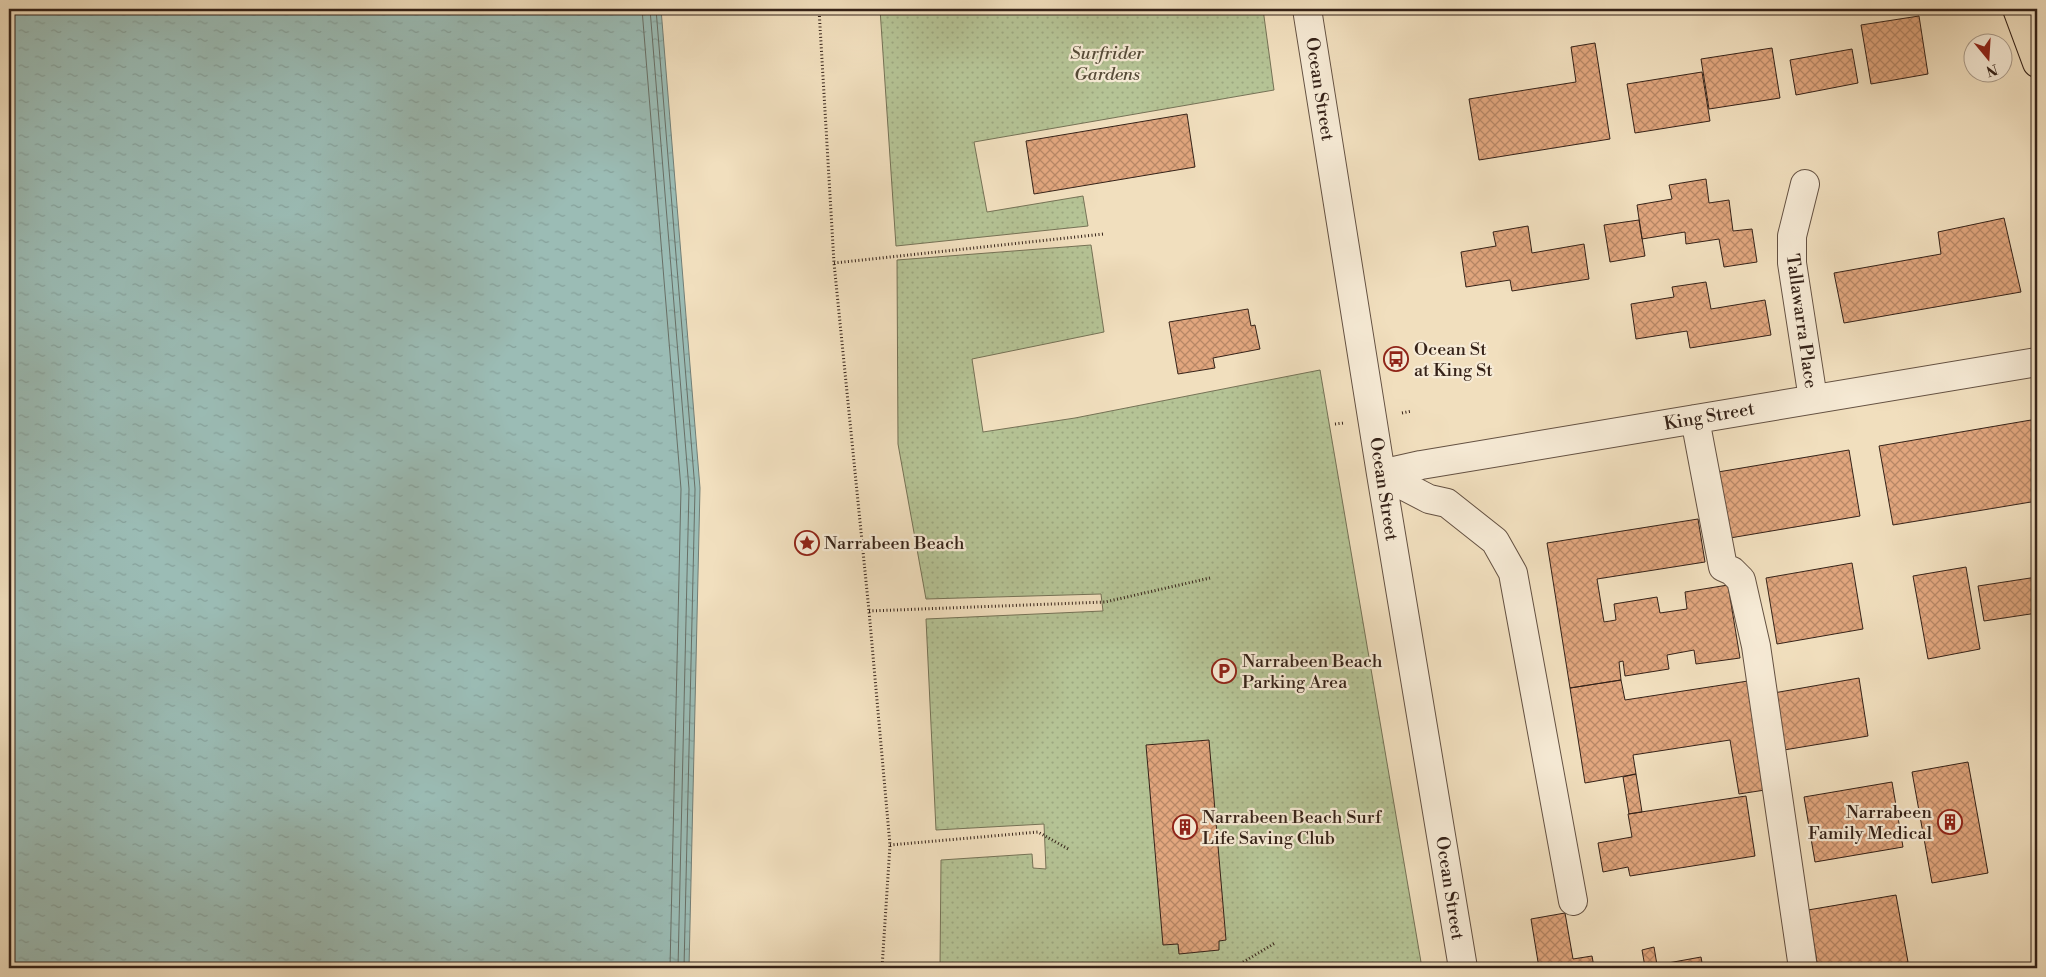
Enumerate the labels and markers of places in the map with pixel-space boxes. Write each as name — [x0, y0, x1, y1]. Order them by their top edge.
place label: Ocean St at King St — [1414, 338, 1493, 382]
bus stop icon: Ocean St at King St — [1383, 346, 1409, 372]
place icon: Narrabeen Beach — [794, 530, 820, 556]
place label: Narrabeen Beach — [824, 532, 965, 555]
place label: Narrabeen Beach Parking Area — [1242, 650, 1383, 694]
parking icon: Narrabeen Beach Parking Area — [1211, 658, 1237, 684]
place label: Narrabeen Family Medical — [1808, 801, 1933, 845]
place label: Narrabeen Beach Surf Life Saving Club — [1202, 806, 1383, 850]
building icon: Narrabeen Family Medical — [1937, 809, 1963, 835]
building icon: Narrabeen Beach Surf Life Saving Club — [1172, 814, 1198, 840]

